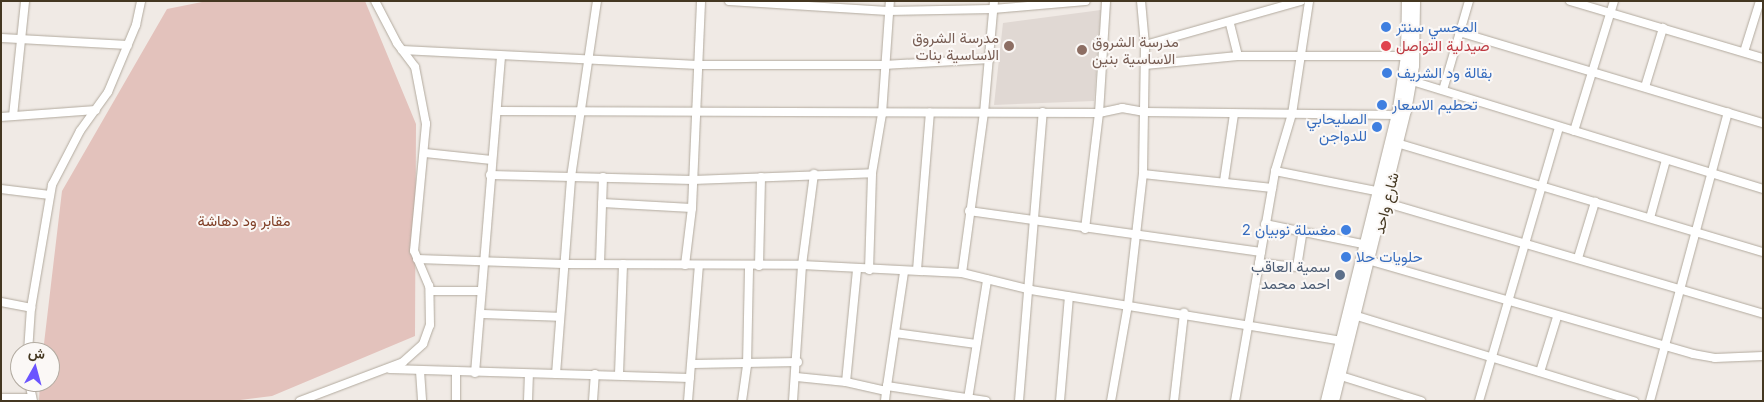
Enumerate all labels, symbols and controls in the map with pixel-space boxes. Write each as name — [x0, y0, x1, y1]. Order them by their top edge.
place label: المحسي سنتر — [1396, 18, 1477, 36]
marker: المحسي سنتر — [1380, 21, 1392, 33]
place label: مدرسة الشروق الاساسية بنات — [912, 28, 999, 63]
place label: مدرسة الشروق الاساسية بنين — [1092, 32, 1179, 67]
place label: صيدلية التواصل — [1396, 37, 1490, 55]
marker: مدرسة الشروق الاساسية بنات — [1003, 40, 1015, 52]
marker: صيدلية التواصل — [1380, 40, 1392, 52]
marker: مدرسة الشروق الاساسية بنين — [1076, 44, 1088, 56]
place label: بقالة ود الشريف — [1397, 64, 1492, 82]
marker: بقالة ود الشريف — [1381, 67, 1393, 79]
place label: تحطيم الاسعار — [1392, 96, 1478, 114]
marker: تحطيم الاسعار — [1376, 99, 1388, 111]
place label: الصليحابي للدواجن — [1306, 109, 1367, 144]
marker: الصليحابي للدواجن — [1371, 121, 1383, 133]
street label: شارع واحد — [1370, 170, 1402, 236]
park label: مقابر ود دهاشة — [197, 212, 291, 230]
place label: مغسلة نوبيان 2 — [1242, 221, 1336, 239]
marker: مغسلة نوبيان 2 — [1340, 224, 1352, 236]
place label: حلويات حلا — [1356, 248, 1423, 266]
marker: حلويات حلا — [1340, 251, 1352, 263]
place label: سمية العاقب احمد محمد — [1251, 257, 1330, 292]
marker: سمية العاقب احمد محمد — [1334, 269, 1346, 281]
north arrow — [10, 342, 60, 392]
text: ش — [27, 343, 46, 362]

